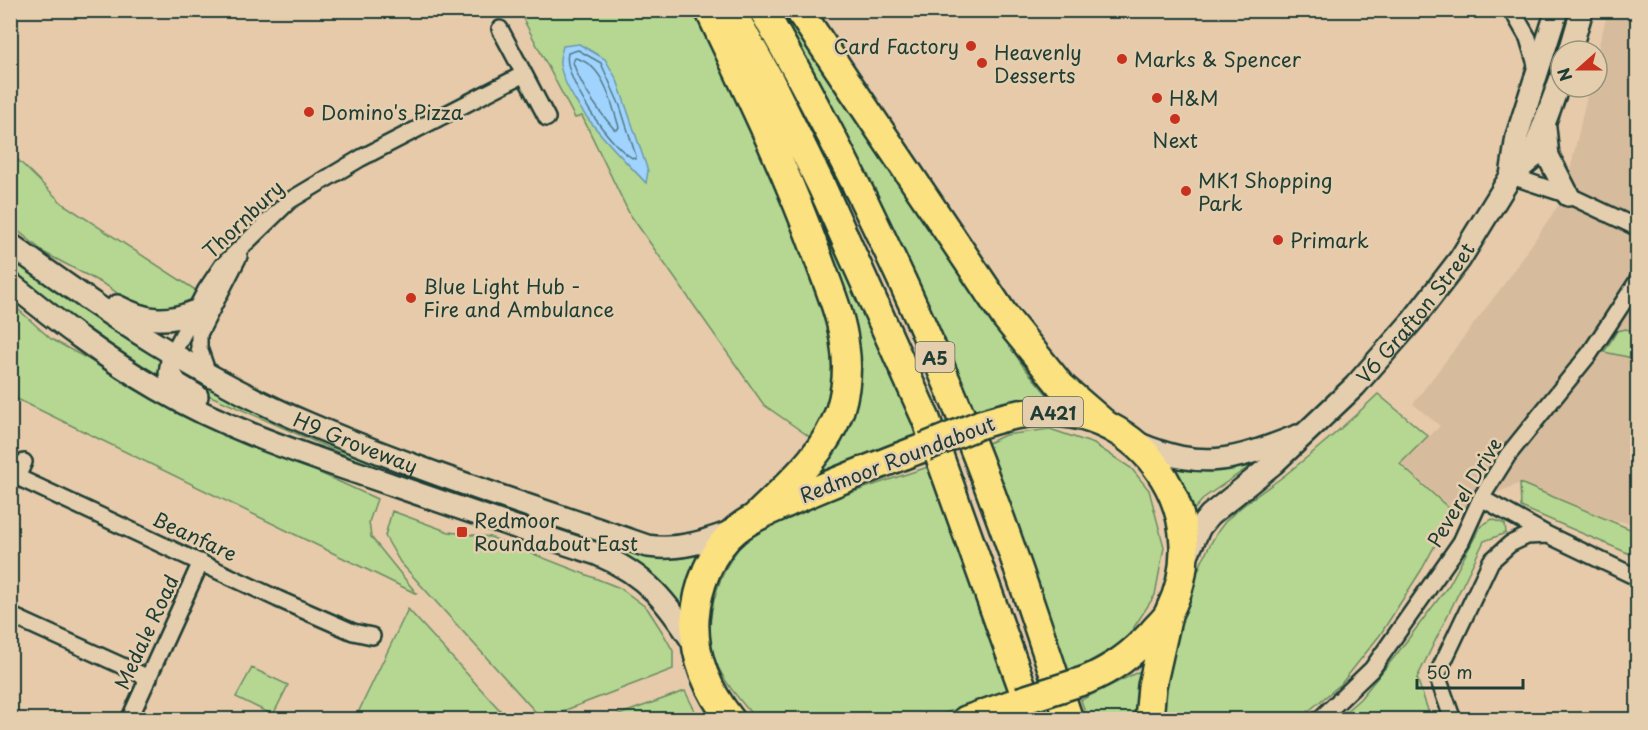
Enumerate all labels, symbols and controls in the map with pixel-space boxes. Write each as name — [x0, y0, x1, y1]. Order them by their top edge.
place label: Card Factory — [834, 31, 959, 61]
place label: Heavenly Desserts — [994, 37, 1082, 90]
marker: Card Factory — [964, 39, 978, 53]
north arrow — [1549, 39, 1609, 99]
place label: Marks & Spencer — [1134, 44, 1302, 74]
marker: Marks & Spencer — [1115, 52, 1129, 66]
marker: Heavenly Desserts — [975, 56, 989, 70]
text: N — [1551, 65, 1578, 85]
place label: H&M — [1169, 83, 1219, 113]
marker: H&M — [1150, 91, 1164, 105]
place label: Domino's Pizza — [321, 97, 464, 127]
marker: Domino's Pizza — [302, 105, 316, 119]
marker: Next — [1168, 112, 1182, 126]
place label: Next — [1152, 125, 1198, 155]
place label: MK1 Shopping Park — [1198, 165, 1333, 218]
street label: Thornbury — [196, 173, 290, 265]
marker: MK1 Shopping Park — [1179, 184, 1193, 198]
place label: Primark — [1290, 225, 1369, 255]
marker: Primark — [1271, 233, 1285, 247]
street label: V6 Grafton Street — [1349, 237, 1482, 390]
place label: Blue Light Hub - Fire and Ambulance — [423, 271, 614, 324]
marker: Blue Light Hub - Fire and Ambulance — [404, 291, 418, 305]
road number: A5 — [916, 342, 954, 372]
road number: A421 — [1023, 397, 1083, 427]
street label: H9 Groveway — [289, 404, 422, 481]
street label: Redmoor Roundabout — [795, 408, 999, 510]
street label: Peverel Drive — [1419, 431, 1509, 553]
street label: Beanfare — [148, 503, 242, 569]
place label: Redmoor Roundabout East — [474, 505, 638, 558]
marker: Redmoor Roundabout East — [455, 525, 469, 539]
street label: Medale Road — [106, 570, 186, 694]
scale bar — [1417, 652, 1524, 690]
text: 50 m — [1426, 658, 1473, 685]

